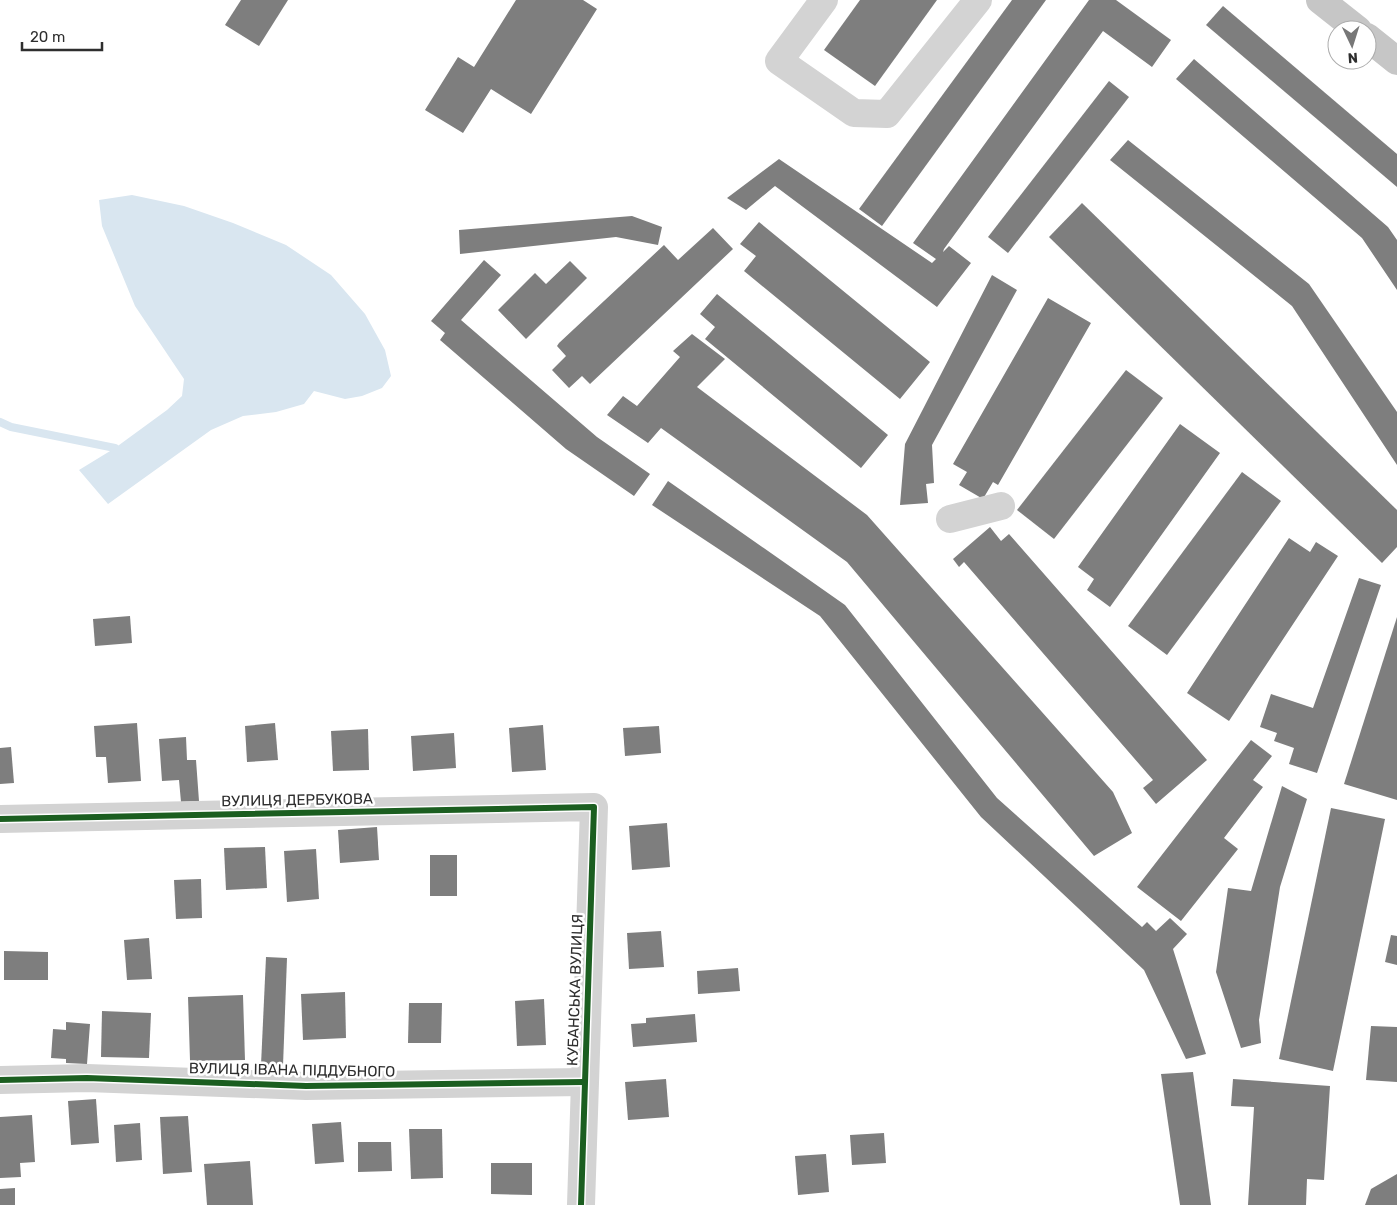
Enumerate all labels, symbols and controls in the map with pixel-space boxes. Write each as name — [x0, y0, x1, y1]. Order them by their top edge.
scale bar — [22, 20, 102, 52]
north arrow — [1327, 20, 1377, 70]
text: 20 m — [30, 28, 65, 46]
text: N — [1347, 49, 1358, 66]
street label: ВУЛИЦЯ ДЕРБУКОВА — [221, 790, 373, 810]
street label: КУБАНСЬКА ВУЛИЦЯ — [563, 914, 587, 1066]
street label: ВУЛИЦЯ ІВАНА ПІДДУБНОГО — [189, 1059, 395, 1081]

